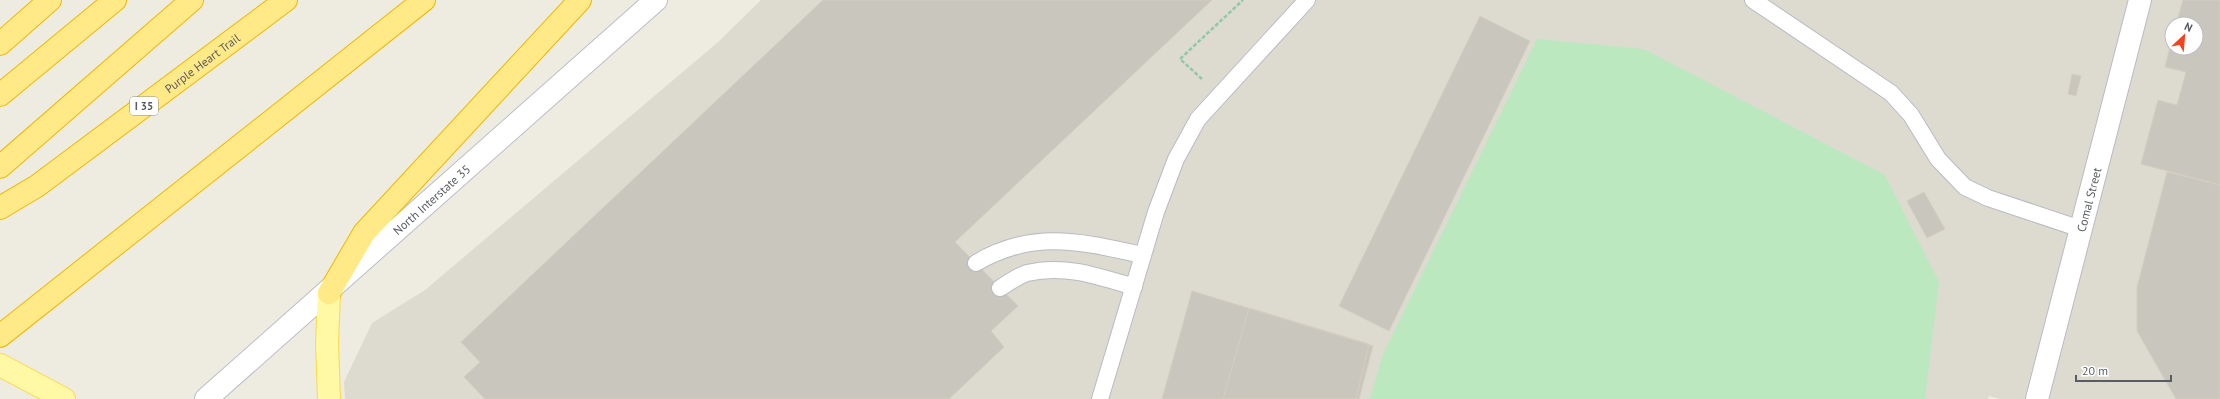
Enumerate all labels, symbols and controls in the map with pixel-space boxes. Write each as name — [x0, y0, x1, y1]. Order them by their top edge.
north arrow — [2164, 16, 2204, 56]
text: N — [2182, 19, 2195, 35]
street label: Purple Heart Trail — [161, 30, 243, 96]
road number: I 35 — [130, 97, 158, 115]
street label: North Interstate 35 — [389, 161, 473, 238]
street label: Comal Street — [2073, 166, 2104, 233]
scale bar — [2076, 357, 2171, 383]
text: 20 m — [2082, 363, 2108, 378]

